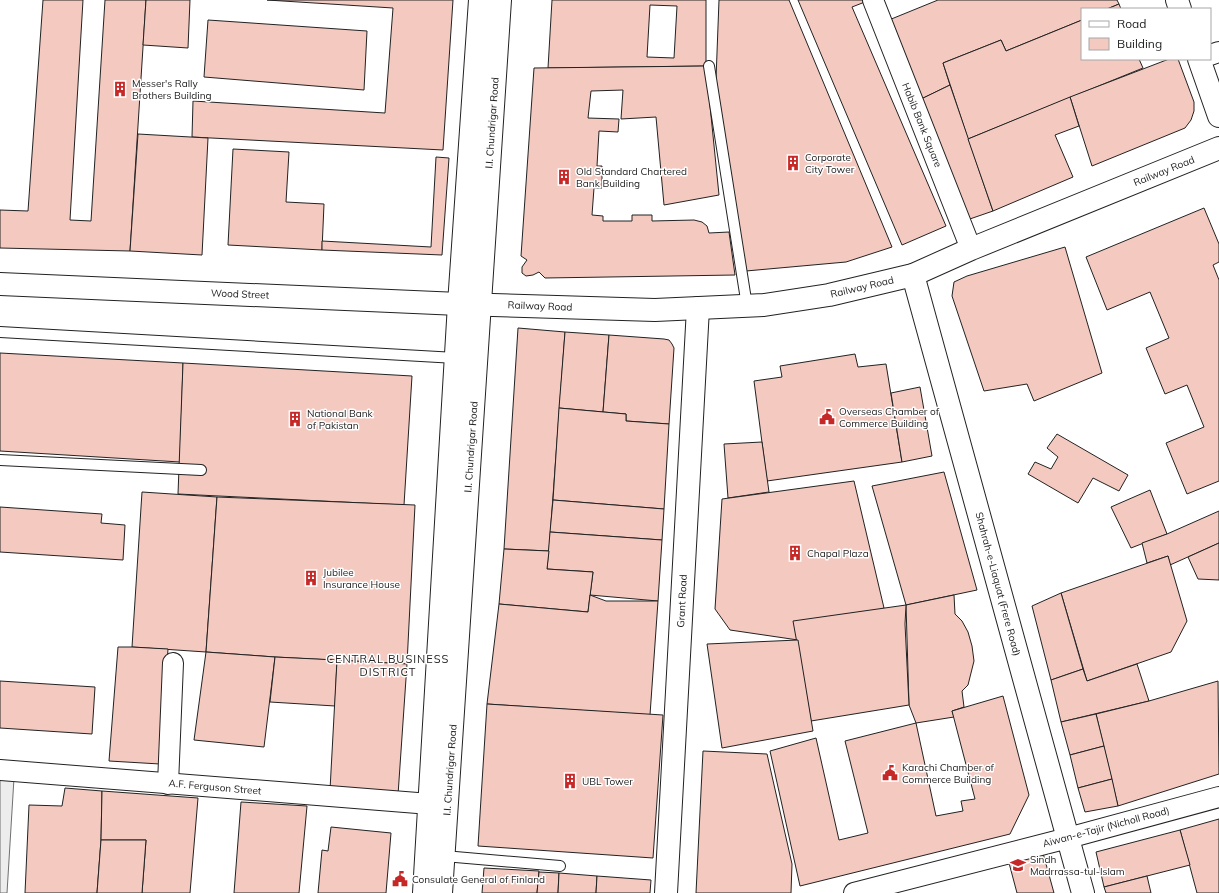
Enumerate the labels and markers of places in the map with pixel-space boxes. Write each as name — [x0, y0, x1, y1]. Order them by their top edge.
place label: Messer's Rally Brothers Building — [132, 77, 212, 102]
building icon: Messer's Rally Brothers Building — [111, 80, 129, 98]
place label: Corporate City Tower — [805, 151, 855, 176]
building icon: Corporate City Tower — [784, 154, 802, 172]
place label: Old Standard Chartered Bank Building — [576, 165, 687, 190]
building icon: Old Standard Chartered Bank Building — [555, 168, 573, 186]
place label: Overseas Chamber of Commerce Building — [839, 405, 940, 430]
place label: National Bank of Pakistan — [307, 407, 374, 432]
public building icon: Overseas Chamber of Commerce Building — [818, 408, 836, 426]
building icon: National Bank of Pakistan — [286, 410, 304, 428]
building icon: Chapal Plaza — [786, 544, 804, 562]
place label: Chapal Plaza — [807, 547, 869, 560]
place label: Jubilee Insurance House — [323, 566, 400, 591]
building icon: Jubilee Insurance House — [302, 569, 320, 587]
place label: Karachi Chamber of Commerce Building — [902, 761, 995, 786]
public building icon: Karachi Chamber of Commerce Building — [881, 764, 899, 782]
building icon: UBL Tower — [561, 772, 579, 790]
place label: UBL Tower — [582, 775, 633, 788]
place label: Sindh Madrrassa-tul-Islam — [1030, 853, 1125, 878]
school or university icon: Sindh Madrrassa-tul-Islam — [1009, 856, 1027, 874]
public building icon: Consulate General of Finland — [391, 870, 409, 888]
place label: Consulate General of Finland — [412, 873, 545, 886]

